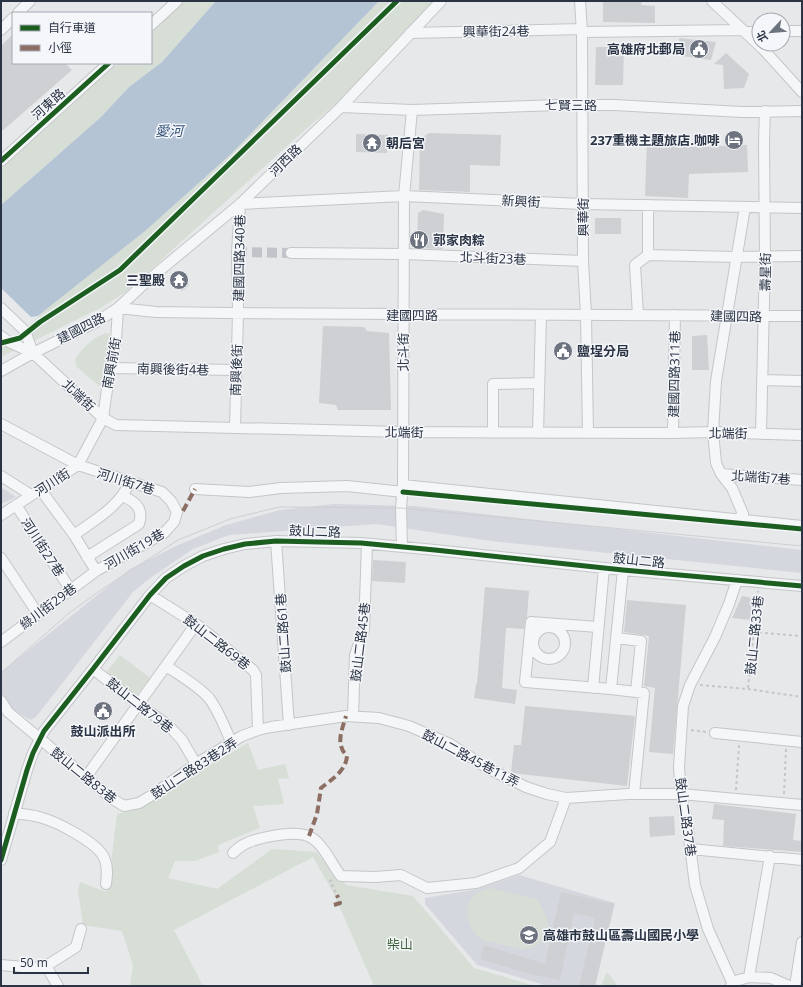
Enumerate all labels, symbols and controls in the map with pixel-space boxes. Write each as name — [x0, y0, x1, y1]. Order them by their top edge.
legend — [12, 12, 152, 64]
north arrow — [751, 12, 791, 52]
text: 自行車道 — [48, 19, 96, 36]
street label: 興華街24巷 — [462, 21, 530, 41]
text: 北 — [752, 28, 771, 45]
public building icon: 高雄府北郵局 — [688, 38, 710, 60]
text: 小徑 — [48, 39, 72, 56]
place label: 高雄府北郵局 — [607, 40, 685, 58]
street label: 河東路 — [27, 84, 69, 124]
street label: 七賢三路 — [545, 96, 597, 114]
water label: 愛河 — [155, 121, 186, 140]
hotel icon: 237重機主題旅店.咖啡 — [723, 129, 745, 151]
place label: 237重機主題旅店.咖啡 — [590, 131, 720, 149]
temple icon: 朝后宮 — [361, 132, 383, 154]
place label: 朝后宮 — [386, 134, 425, 152]
street label: 河西路 — [265, 140, 305, 180]
street label: 新興街 — [501, 191, 541, 211]
street label: 興華街 — [574, 197, 592, 237]
street label: 建國四路340巷 — [229, 214, 249, 302]
restaurant icon: 郭家肉粽 — [408, 229, 430, 251]
place label: 郭家肉粽 — [433, 231, 485, 249]
street label: 北斗街23巷 — [459, 248, 527, 268]
street label: 壽星街 — [756, 252, 774, 292]
temple icon: 三聖殿 — [168, 269, 190, 291]
place label: 三聖殿 — [126, 271, 165, 289]
street label: 建國四路 — [386, 306, 438, 324]
street label: 建國四路 — [710, 307, 762, 325]
street label: 建國四路 — [54, 308, 108, 348]
street label: 建國四路311巷 — [664, 330, 684, 418]
street label: 北斗街 — [394, 332, 412, 372]
street label: 南興前街 — [98, 336, 124, 390]
public building icon: 鹽埕分局 — [552, 340, 574, 362]
place label: 鹽埕分局 — [577, 342, 629, 360]
street label: 南興後街 — [226, 344, 246, 396]
street label: 南興後街4巷 — [137, 359, 209, 379]
street label: 北端街 — [59, 375, 99, 415]
street label: 北端街 — [384, 423, 424, 441]
street label: 北端街 — [708, 424, 748, 442]
street label: 河川街 — [31, 464, 73, 500]
street label: 河川街7巷 — [95, 464, 157, 498]
street label: 北端街7巷 — [731, 466, 791, 488]
street label: 河川街27巷 — [17, 514, 69, 580]
street label: 鼓山二路 — [289, 521, 341, 541]
street label: 河川街19巷 — [101, 524, 167, 574]
street label: 鼓山二路 — [612, 548, 666, 572]
street label: 綠川街29巷 — [16, 579, 80, 633]
street label: 鼓山二路61巷 — [271, 593, 295, 673]
street label: 鼓山二路33巷 — [741, 594, 767, 676]
street label: 鼓山二路45巷 — [346, 601, 374, 683]
street label: 鼓山二路69巷 — [180, 610, 254, 674]
street label: 鼓山二路79巷 — [103, 673, 177, 737]
public building icon: 鼓山派出所 — [92, 700, 114, 722]
place label: 鼓山派出所 — [70, 722, 136, 740]
street label: 鼓山二路45巷11弄 — [419, 725, 523, 791]
street label: 鼓山二路83巷2弄 — [147, 733, 241, 803]
street label: 鼓山二路83巷 — [47, 743, 121, 807]
street label: 鼓山二路37巷 — [672, 776, 700, 858]
school or university icon: 高雄市鼓山區壽山國民小學 — [518, 924, 540, 946]
place label: 高雄市鼓山區壽山國民小學 — [543, 926, 699, 944]
park label: 柴山 — [387, 935, 413, 953]
scale bar — [14, 949, 88, 975]
text: 50 m — [20, 954, 48, 971]

